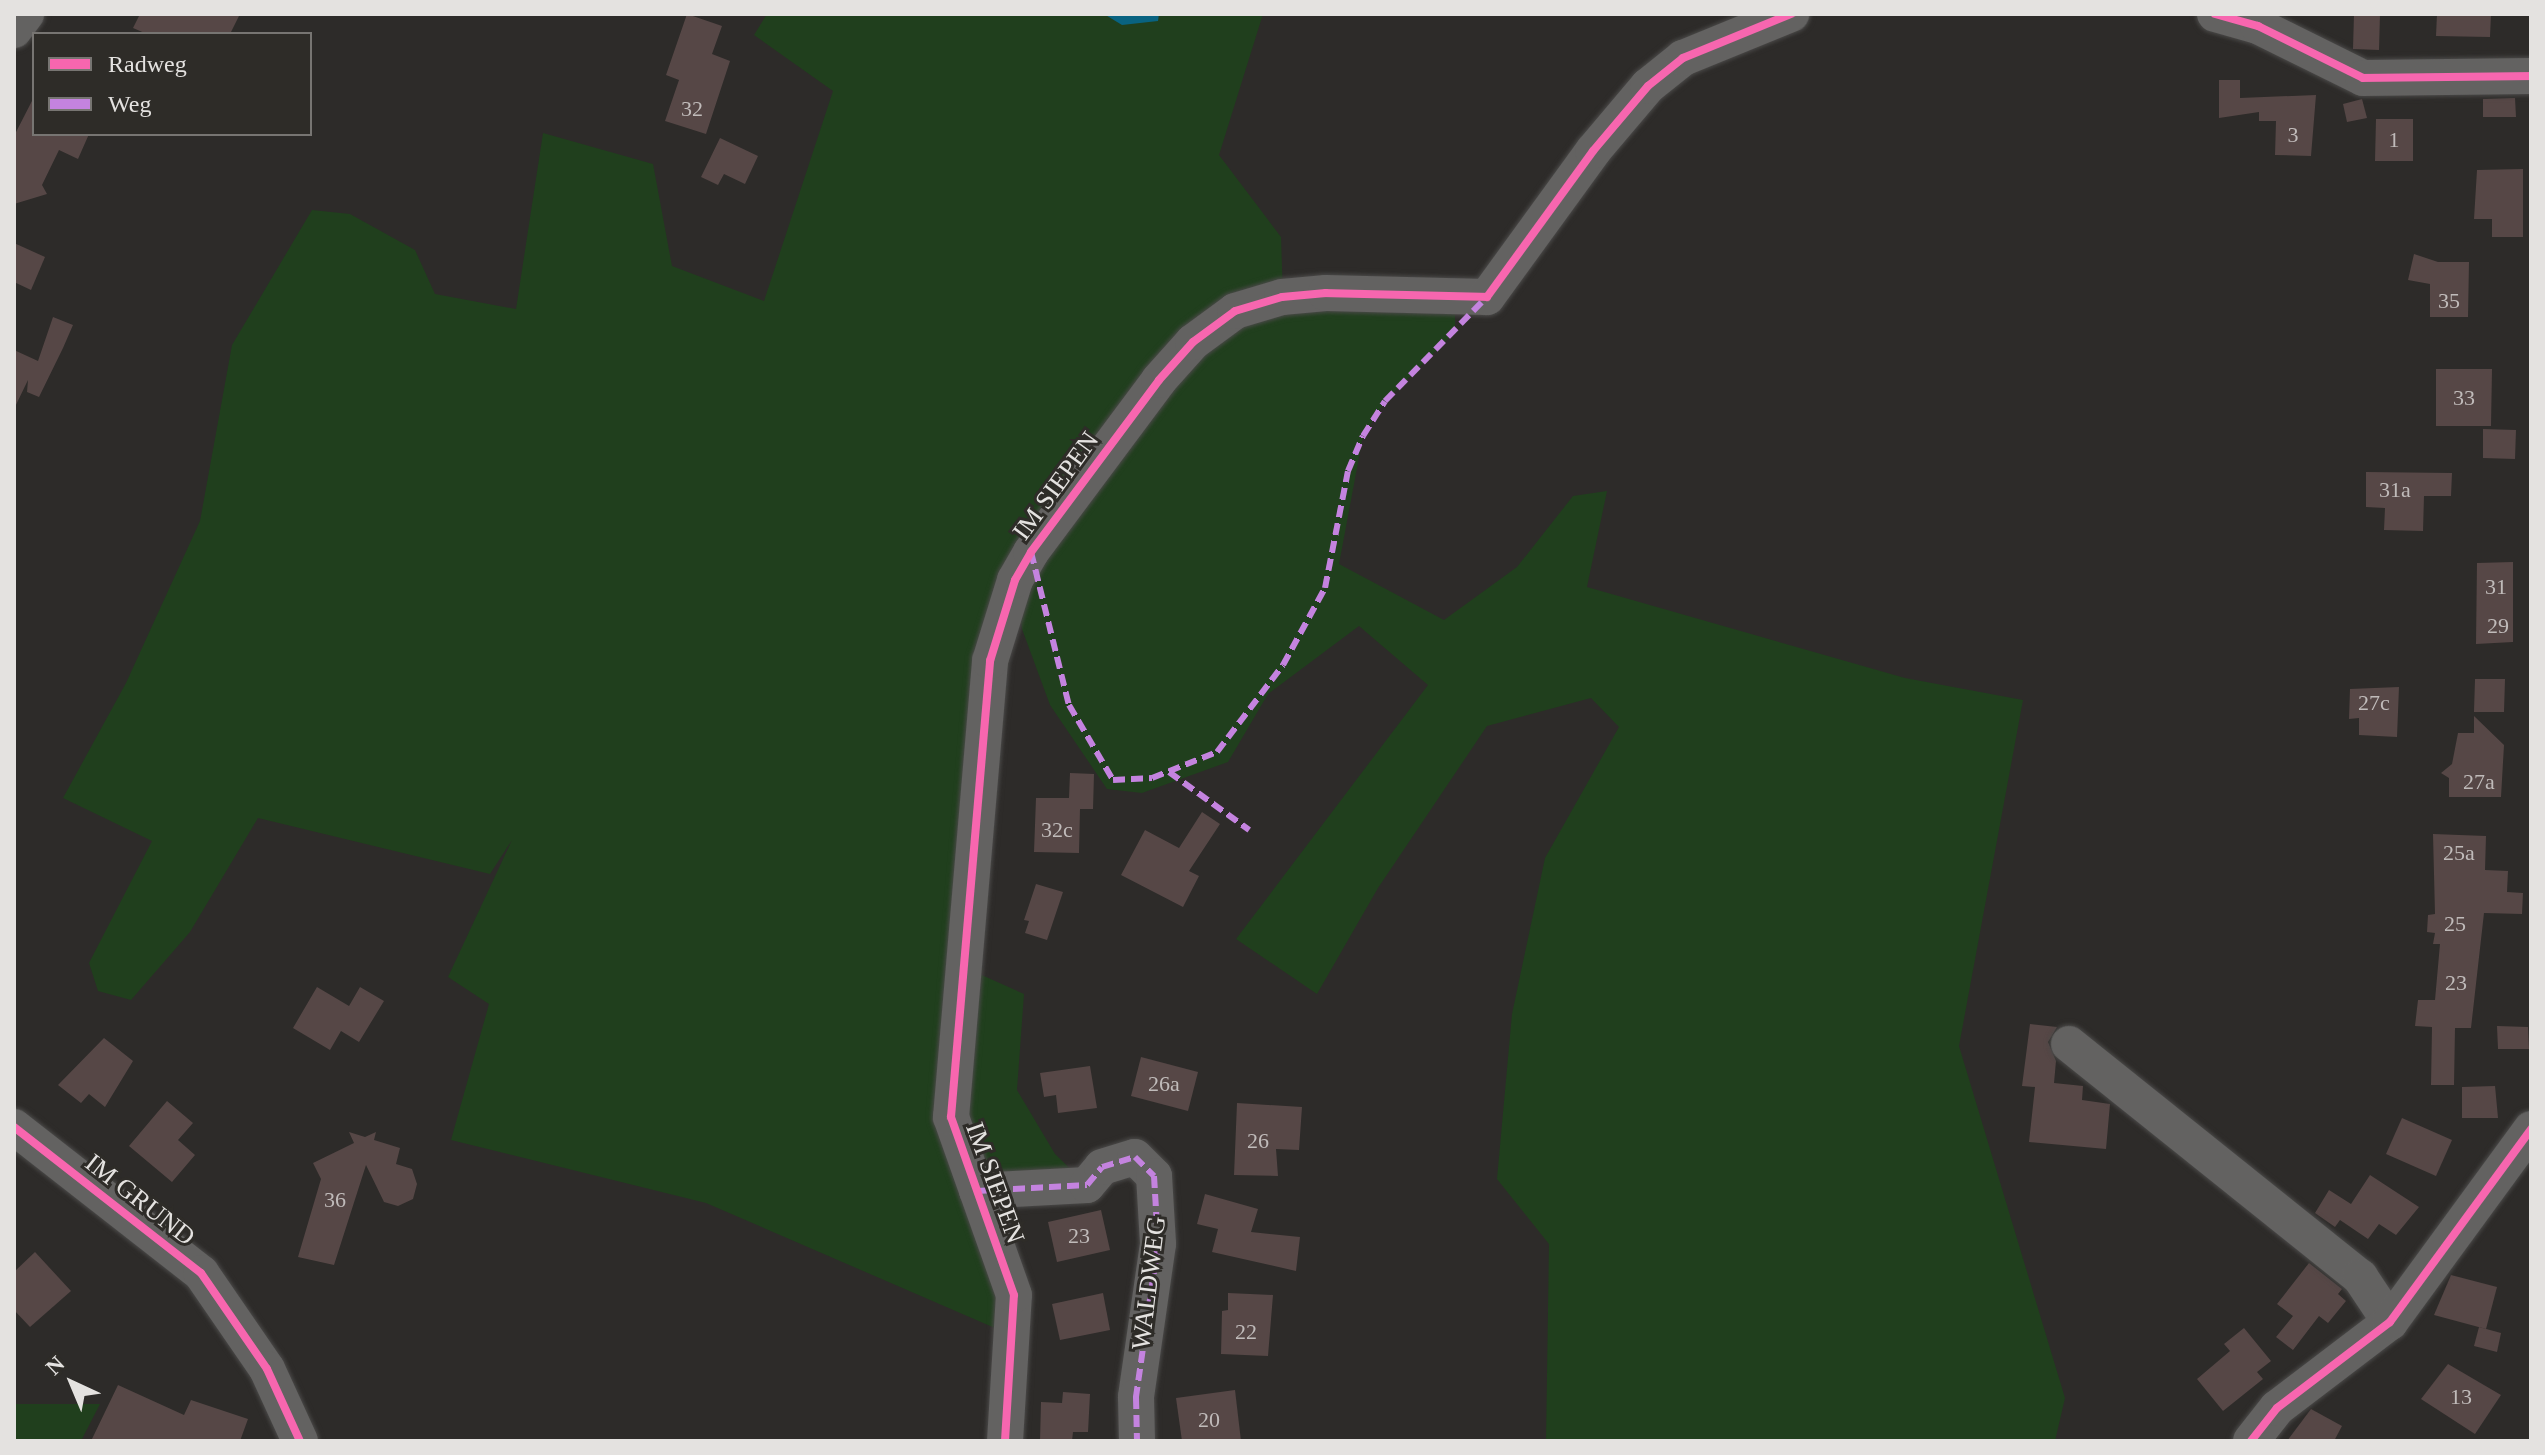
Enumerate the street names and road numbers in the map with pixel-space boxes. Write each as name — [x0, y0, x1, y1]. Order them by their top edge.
street label: IM SIEPEN — [1006, 426, 1106, 546]
street label: IM SIEPEN — [959, 1118, 1031, 1248]
street label: IM GRUND — [79, 1147, 201, 1253]
street label: WALDWEG — [1125, 1214, 1173, 1352]

